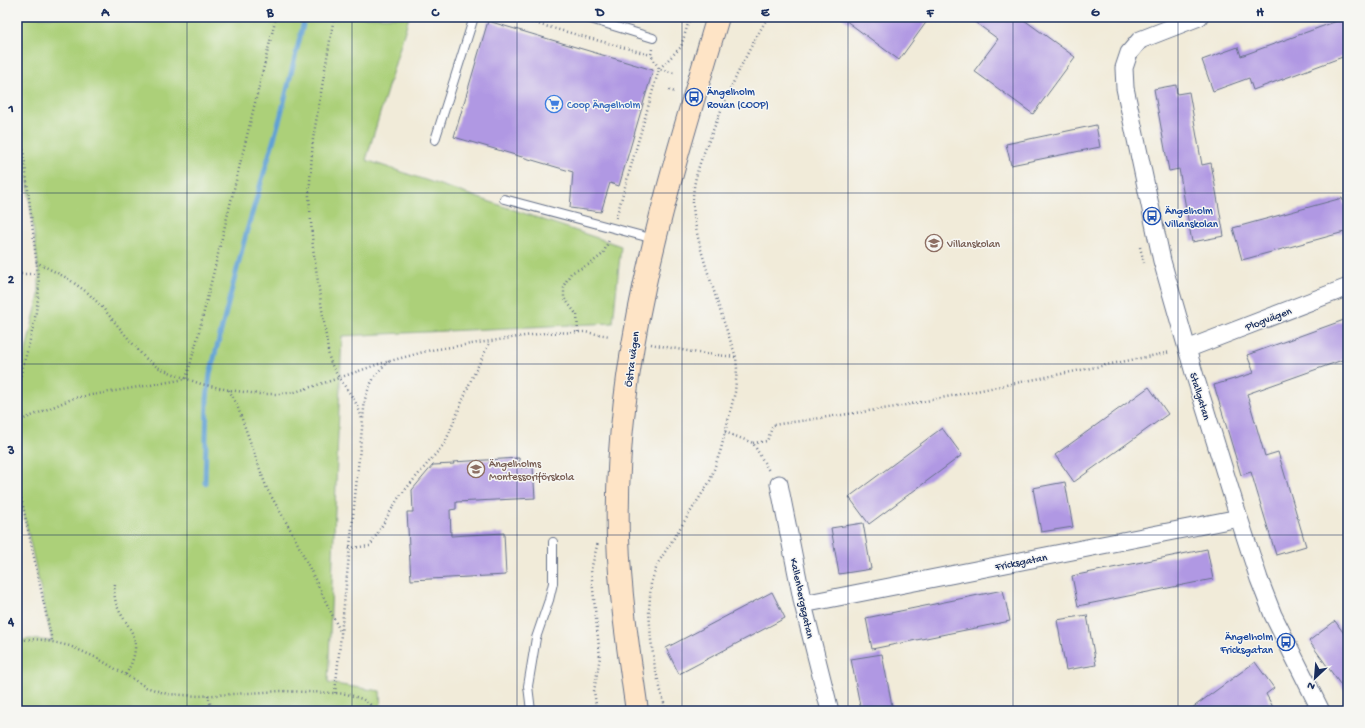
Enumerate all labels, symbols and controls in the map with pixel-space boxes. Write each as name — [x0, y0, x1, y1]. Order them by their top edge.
text: A — [100, 6, 110, 21]
text: B — [266, 6, 275, 21]
text: C — [430, 6, 440, 21]
text: D — [595, 6, 605, 21]
text: E — [761, 6, 770, 21]
text: F — [926, 6, 935, 21]
text: G — [1091, 6, 1100, 21]
text: H — [1256, 6, 1264, 21]
bus stop icon: Ängelholm Rovan (COOP) — [684, 87, 704, 107]
place label: Ängelholm Rovan (COOP) — [707, 87, 769, 112]
supermarket icon: Coop Ängelholm — [544, 94, 564, 114]
place label: Coop Ängelholm — [567, 100, 641, 112]
text: 1 — [7, 102, 14, 117]
bus stop icon: Ängelholm Villanskolan — [1142, 206, 1162, 226]
place label: Ängelholm Villanskolan — [1164, 206, 1219, 231]
school or university icon: Villanskolan — [924, 233, 944, 253]
place label: Villanskolan — [946, 239, 1001, 251]
text: 2 — [8, 273, 15, 288]
street label: Plogvägen — [1243, 305, 1294, 335]
street label: Östra vägen — [623, 330, 643, 388]
street label: Stallgatan — [1186, 372, 1212, 422]
text: 3 — [7, 444, 15, 459]
school or university icon: Ängelholms Montessoriförskola — [466, 459, 486, 479]
place label: Ängelholms Montessoriförskola — [489, 459, 575, 484]
street label: Fricksgatan — [993, 552, 1049, 574]
street label: Kallenbergsgatan — [787, 557, 816, 640]
text: 4 — [7, 615, 15, 630]
place label: Ängelholm Fricksgatan — [1219, 632, 1274, 657]
bus stop icon: Ängelholm Fricksgatan — [1276, 632, 1296, 652]
north arrow — [1295, 658, 1335, 698]
text: N — [1306, 678, 1317, 692]

